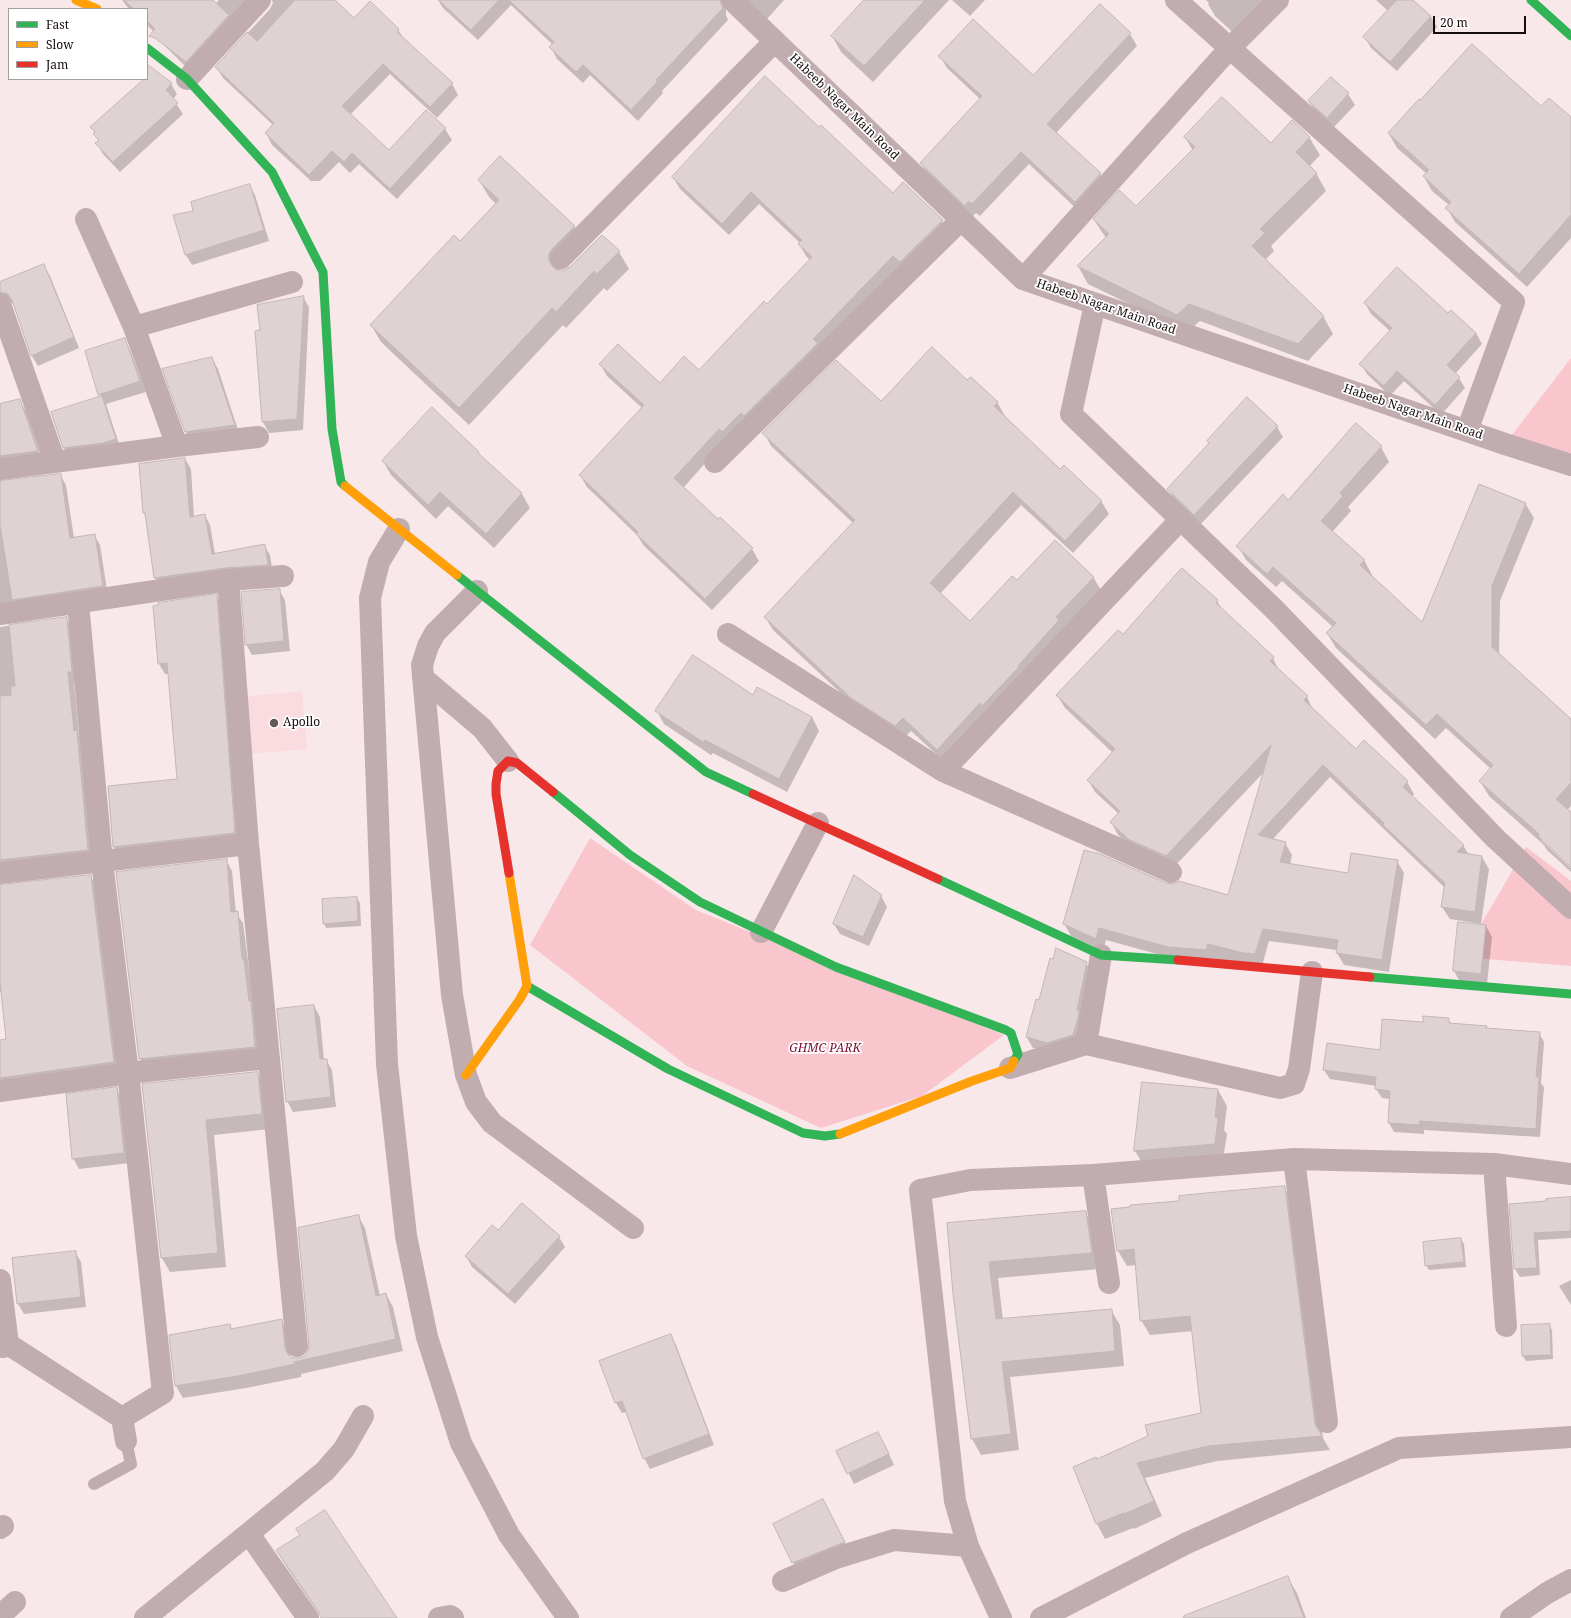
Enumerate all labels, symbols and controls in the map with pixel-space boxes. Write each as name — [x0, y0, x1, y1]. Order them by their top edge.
legend — [8, 8, 148, 80]
scale bar — [1435, 8, 1528, 34]
text: 20 m — [1440, 14, 1468, 31]
text: Fast — [46, 16, 69, 33]
text: Slow — [46, 36, 74, 53]
street label: Habeeb Nagar Main Road — [786, 51, 902, 163]
text: Jam — [46, 56, 68, 73]
street label: Habeeb Nagar Main Road — [1034, 276, 1178, 338]
street label: Habeeb Nagar Main Road — [1341, 381, 1485, 443]
place label: Apollo — [283, 716, 320, 730]
marker: Apollo — [268, 717, 280, 729]
park label: GHMC PARK — [789, 1042, 861, 1056]

